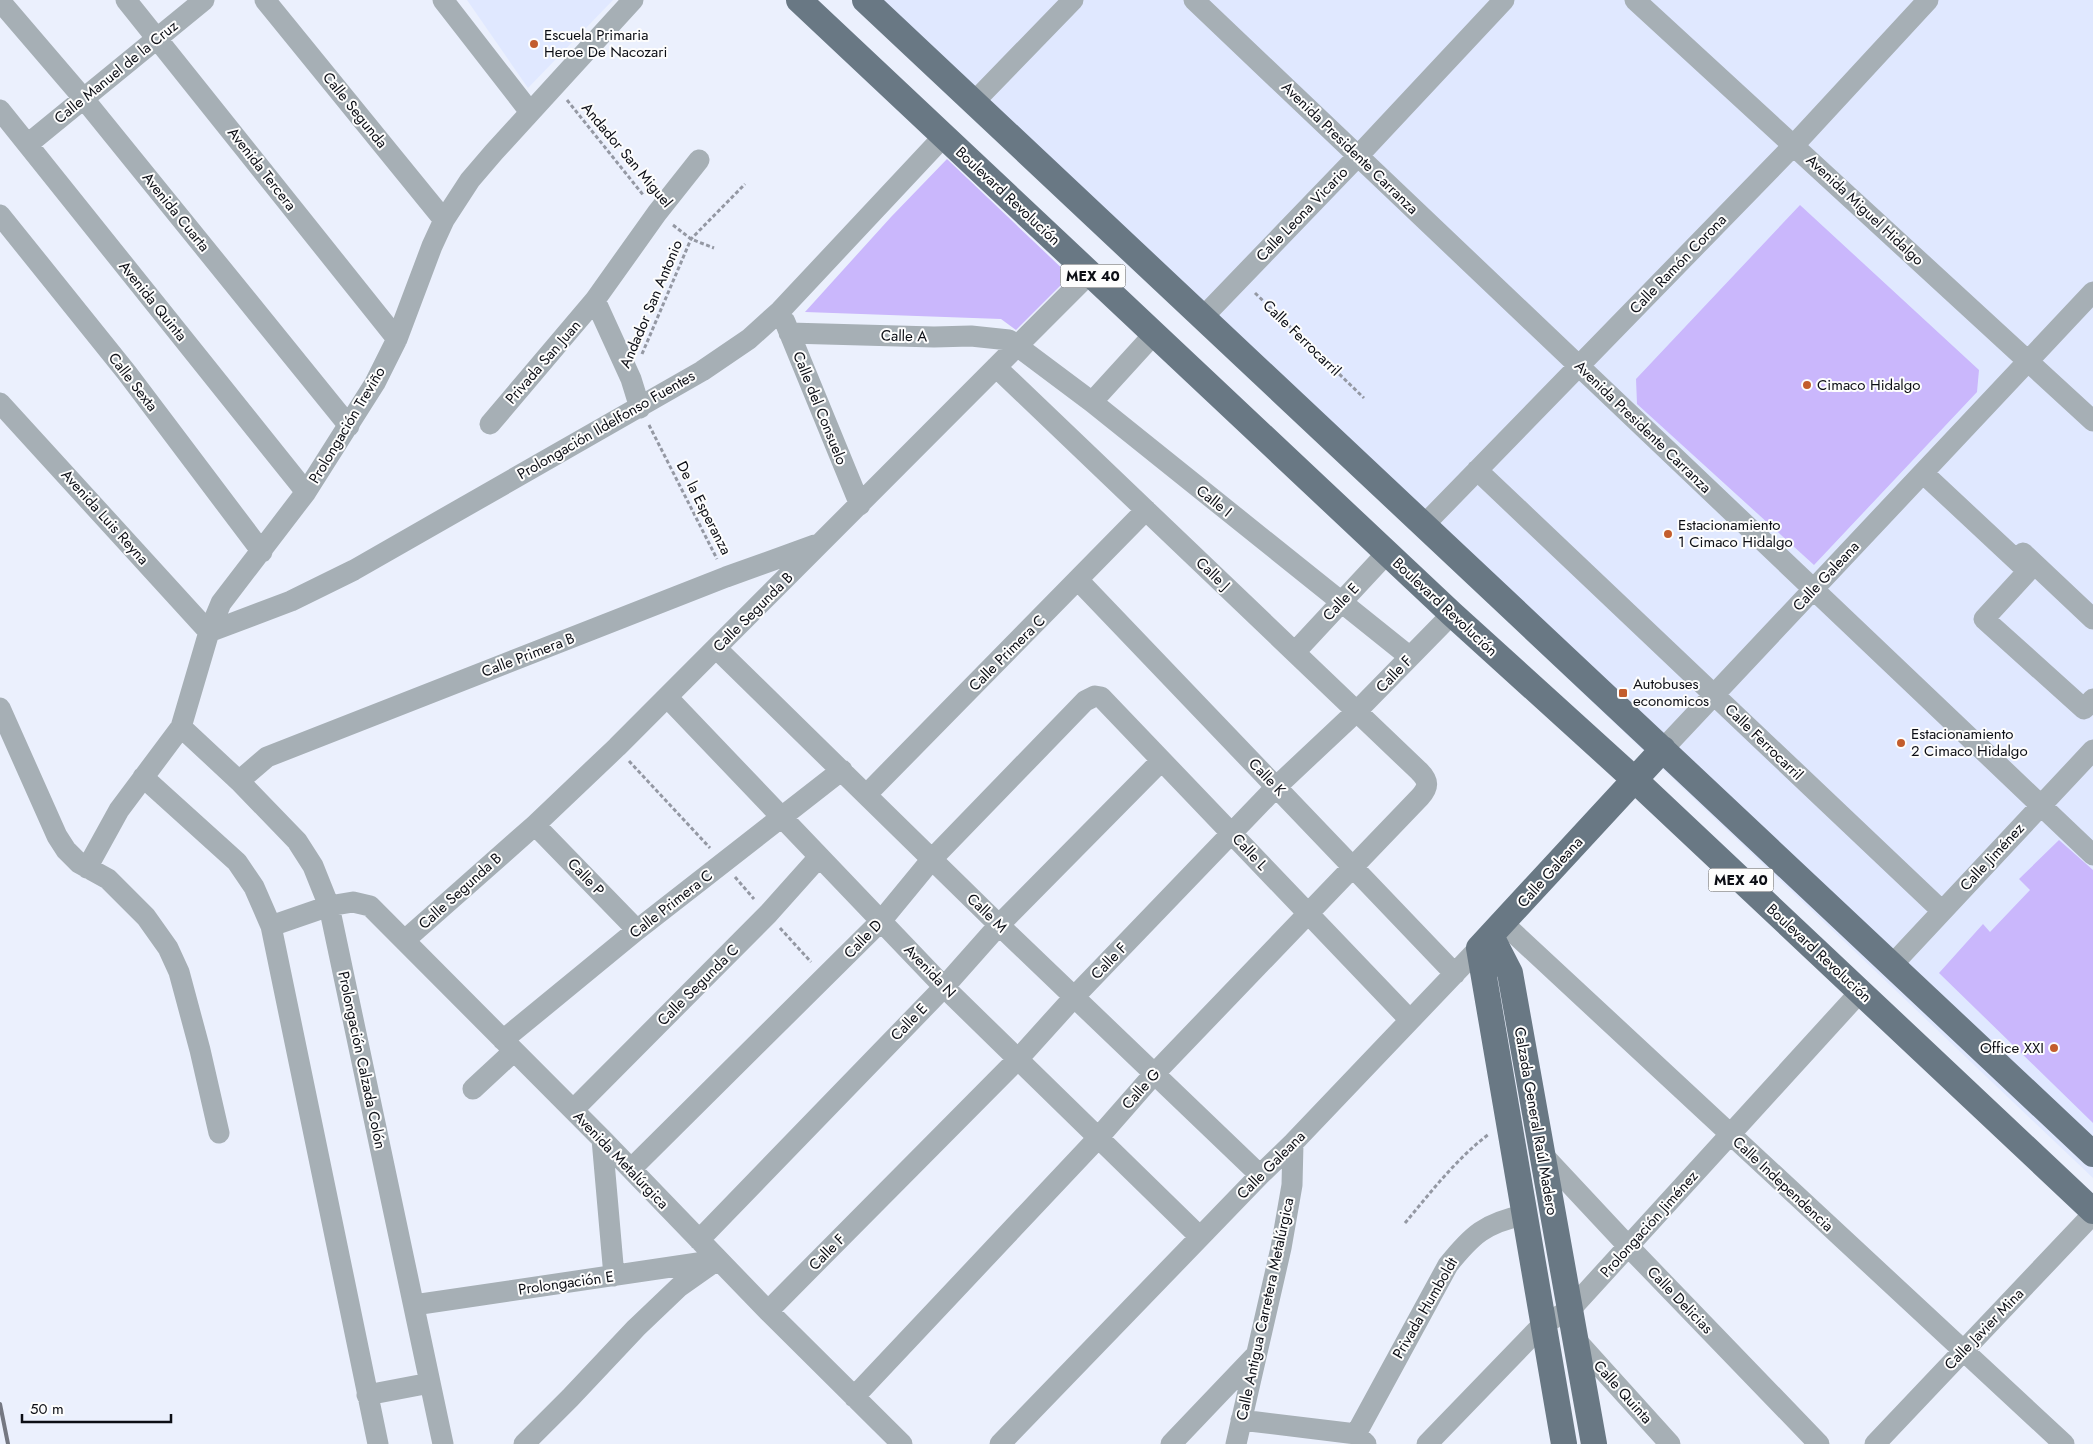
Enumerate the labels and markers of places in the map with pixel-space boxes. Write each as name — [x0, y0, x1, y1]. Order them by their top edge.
place label: Escuela Primaria Heroe De Nacozari — [544, 24, 667, 63]
marker: Escuela Primaria Heroe De Nacozari — [528, 38, 540, 50]
place label: Cimaco Hidalgo — [1817, 374, 1921, 396]
marker: Cimaco Hidalgo — [1801, 379, 1813, 391]
place label: Estacionamiento 1 Cimaco Hidalgo — [1678, 514, 1793, 553]
marker: Estacionamiento 1 Cimaco Hidalgo — [1662, 528, 1674, 540]
place label: Autobuses economicos — [1633, 673, 1709, 712]
marker: Autobuses economicos — [1617, 687, 1629, 699]
place label: Estacionamiento 2 Cimaco Hidalgo — [1911, 723, 2028, 762]
marker: Estacionamiento 2 Cimaco Hidalgo — [1895, 737, 1907, 749]
place label: Office XXI — [1980, 1037, 2044, 1059]
marker: Office XXI — [2048, 1042, 2060, 1054]

